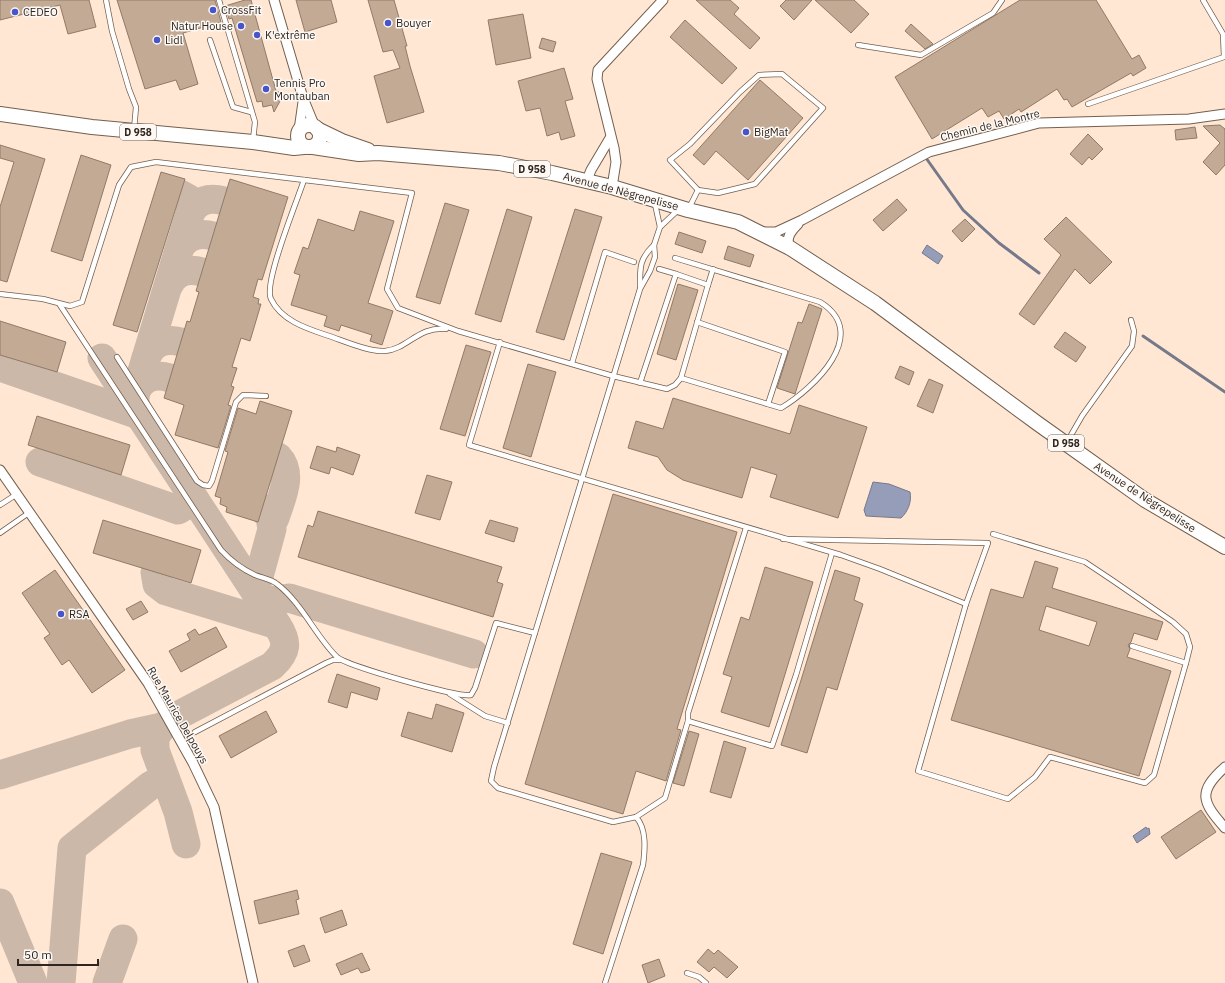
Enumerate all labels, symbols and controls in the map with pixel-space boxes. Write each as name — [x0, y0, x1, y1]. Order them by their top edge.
place label: CrossFit — [221, 3, 262, 17]
place label: CEDEO — [23, 5, 58, 19]
marker: CrossFit — [208, 5, 218, 15]
marker: CEDEO — [10, 7, 20, 17]
place label: Bouyer — [396, 16, 431, 30]
marker: Bouyer — [383, 18, 393, 28]
place label: Natur House — [171, 19, 233, 33]
marker: Natur House — [236, 21, 246, 31]
place label: K'extrême — [265, 28, 315, 42]
marker: K'extrême — [252, 30, 262, 40]
place label: Lidl — [165, 33, 183, 47]
marker: Lidl — [152, 35, 162, 45]
place label: Tennis Pro Montauban — [274, 76, 330, 103]
marker: Tennis Pro Montauban — [261, 84, 271, 94]
street label: Chemin de la Montre — [939, 106, 1041, 144]
road number: D 958 — [120, 124, 156, 140]
place label: BigMat — [754, 125, 789, 139]
marker: BigMat — [741, 127, 751, 137]
road number: D 958 — [514, 161, 550, 177]
street label: Avenue de Nègrepelisse — [562, 169, 680, 213]
road number: D 958 — [1048, 435, 1084, 451]
street label: Avenue de Nègrepelisse — [1091, 459, 1199, 535]
place label: RSA — [69, 607, 89, 621]
marker: RSA — [56, 609, 66, 619]
street label: Rue Maurice Delpouys — [144, 664, 212, 766]
scale bar — [18, 941, 98, 967]
text: 50 m — [24, 947, 52, 962]

